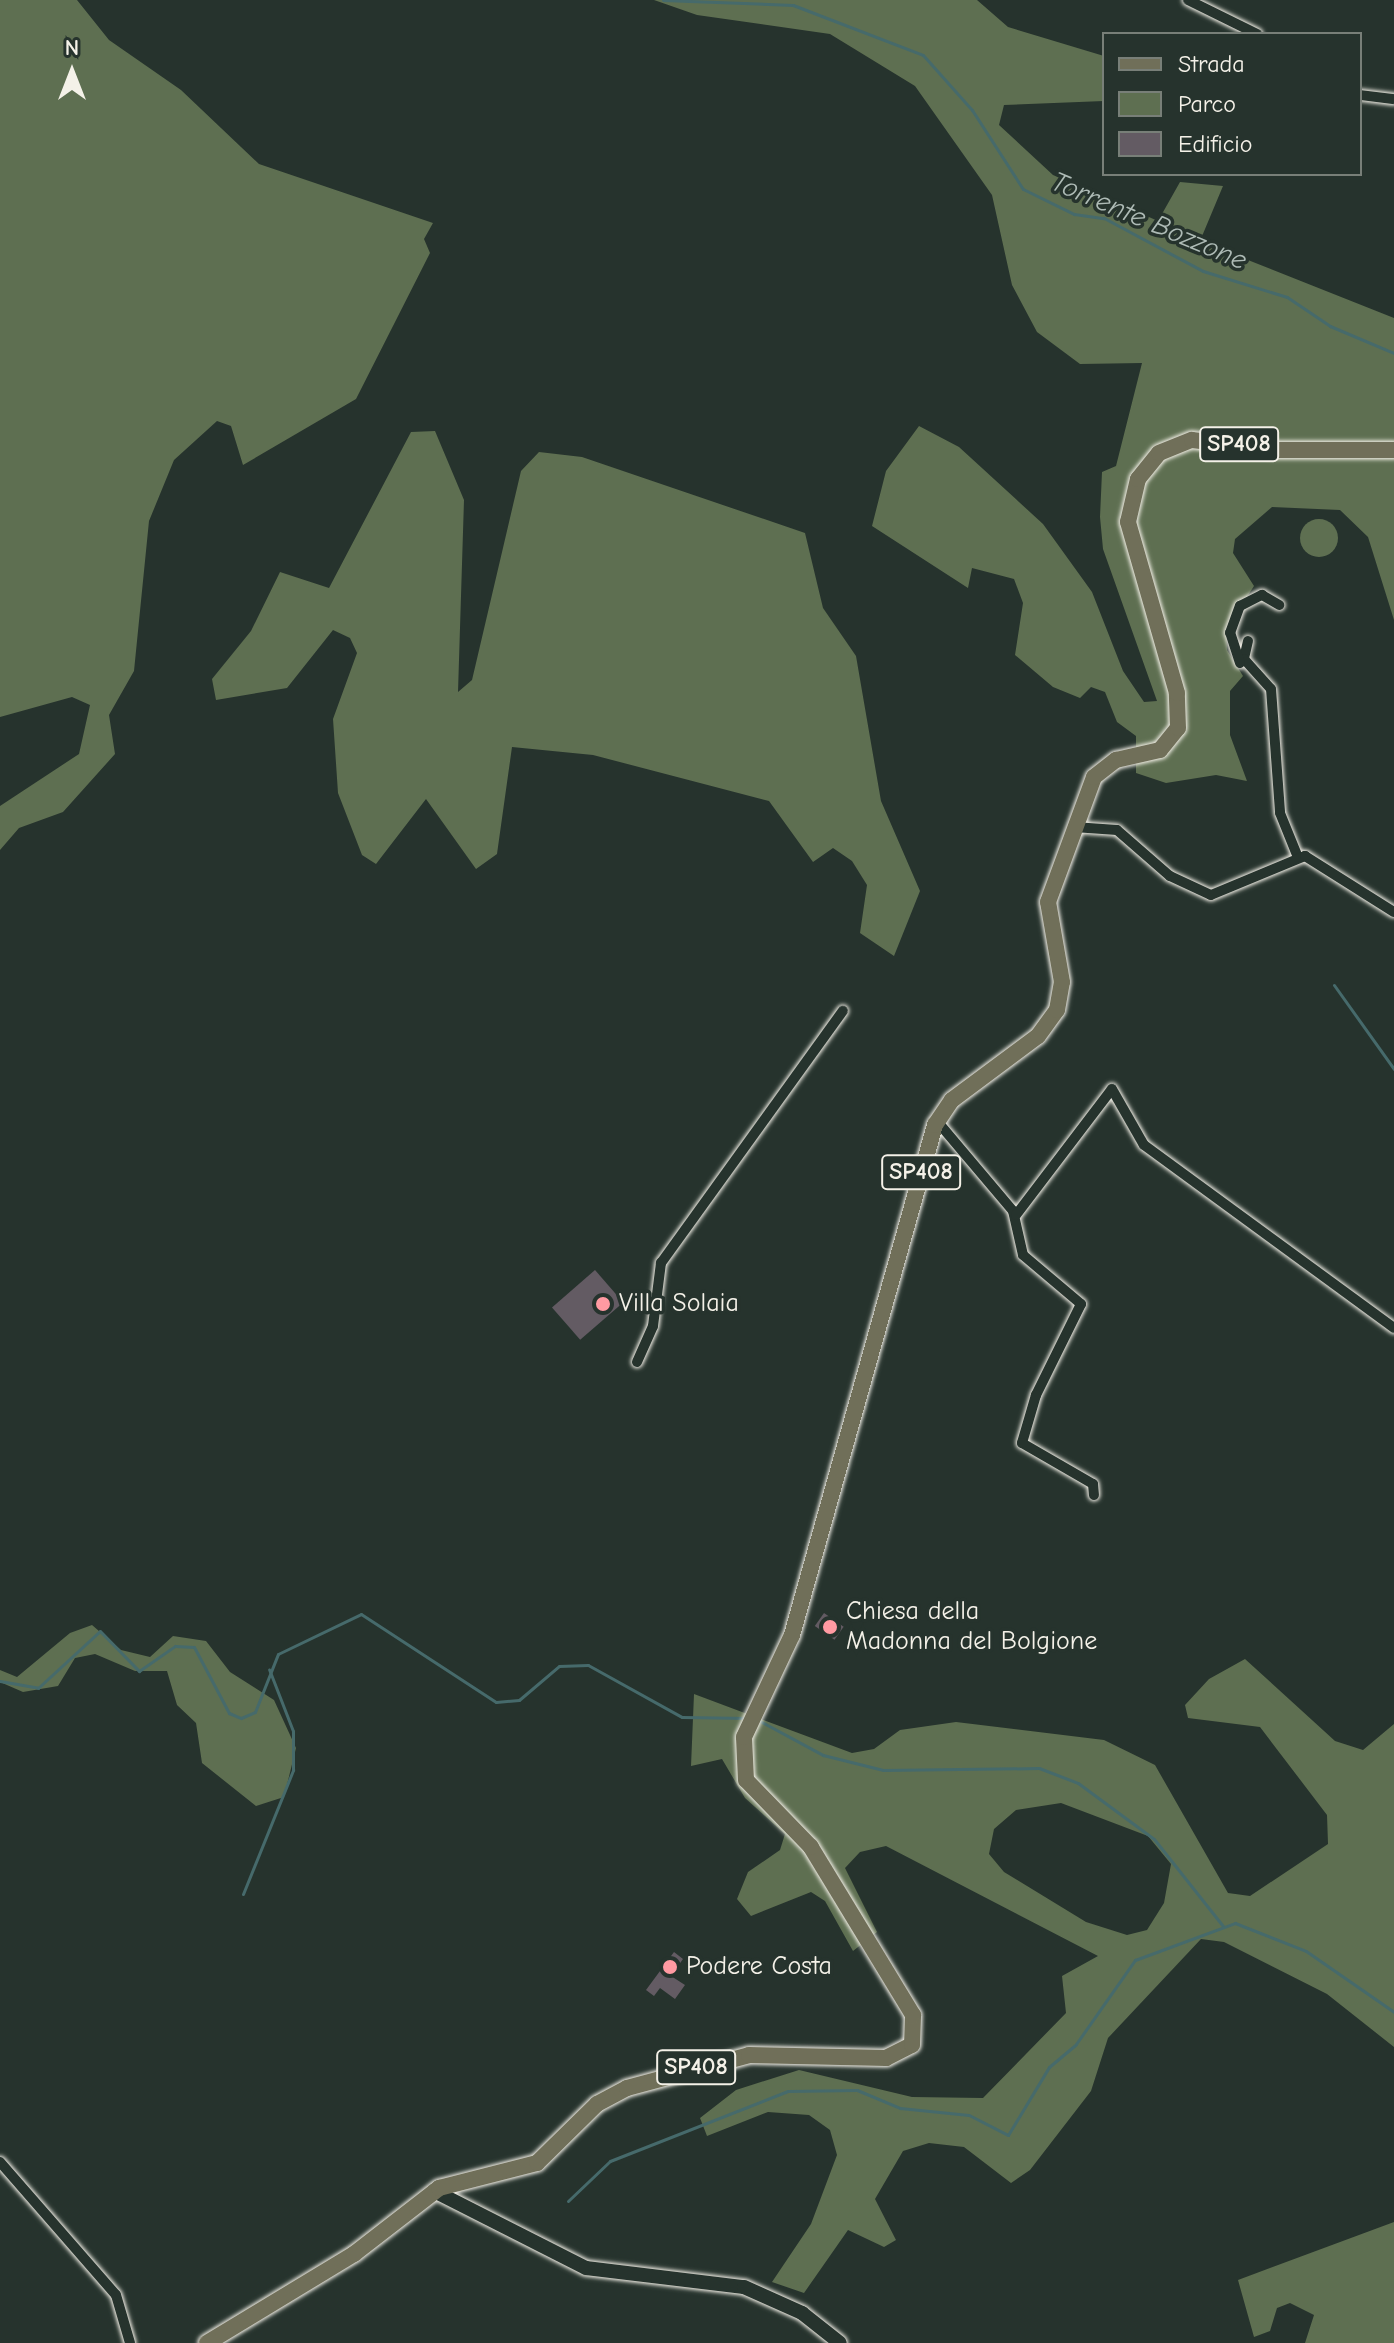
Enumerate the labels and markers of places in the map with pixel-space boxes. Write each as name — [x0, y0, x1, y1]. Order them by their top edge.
place label: Villa Solaia — [619, 1288, 739, 1320]
marker: Villa Solaia — [594, 1295, 612, 1313]
place label: Chiesa della Madonna del Bolgione — [846, 1596, 1097, 1658]
marker: Chiesa della Madonna del Bolgione — [821, 1618, 839, 1636]
place label: Podere Costa — [686, 1951, 832, 1983]
marker: Podere Costa — [661, 1958, 679, 1976]

